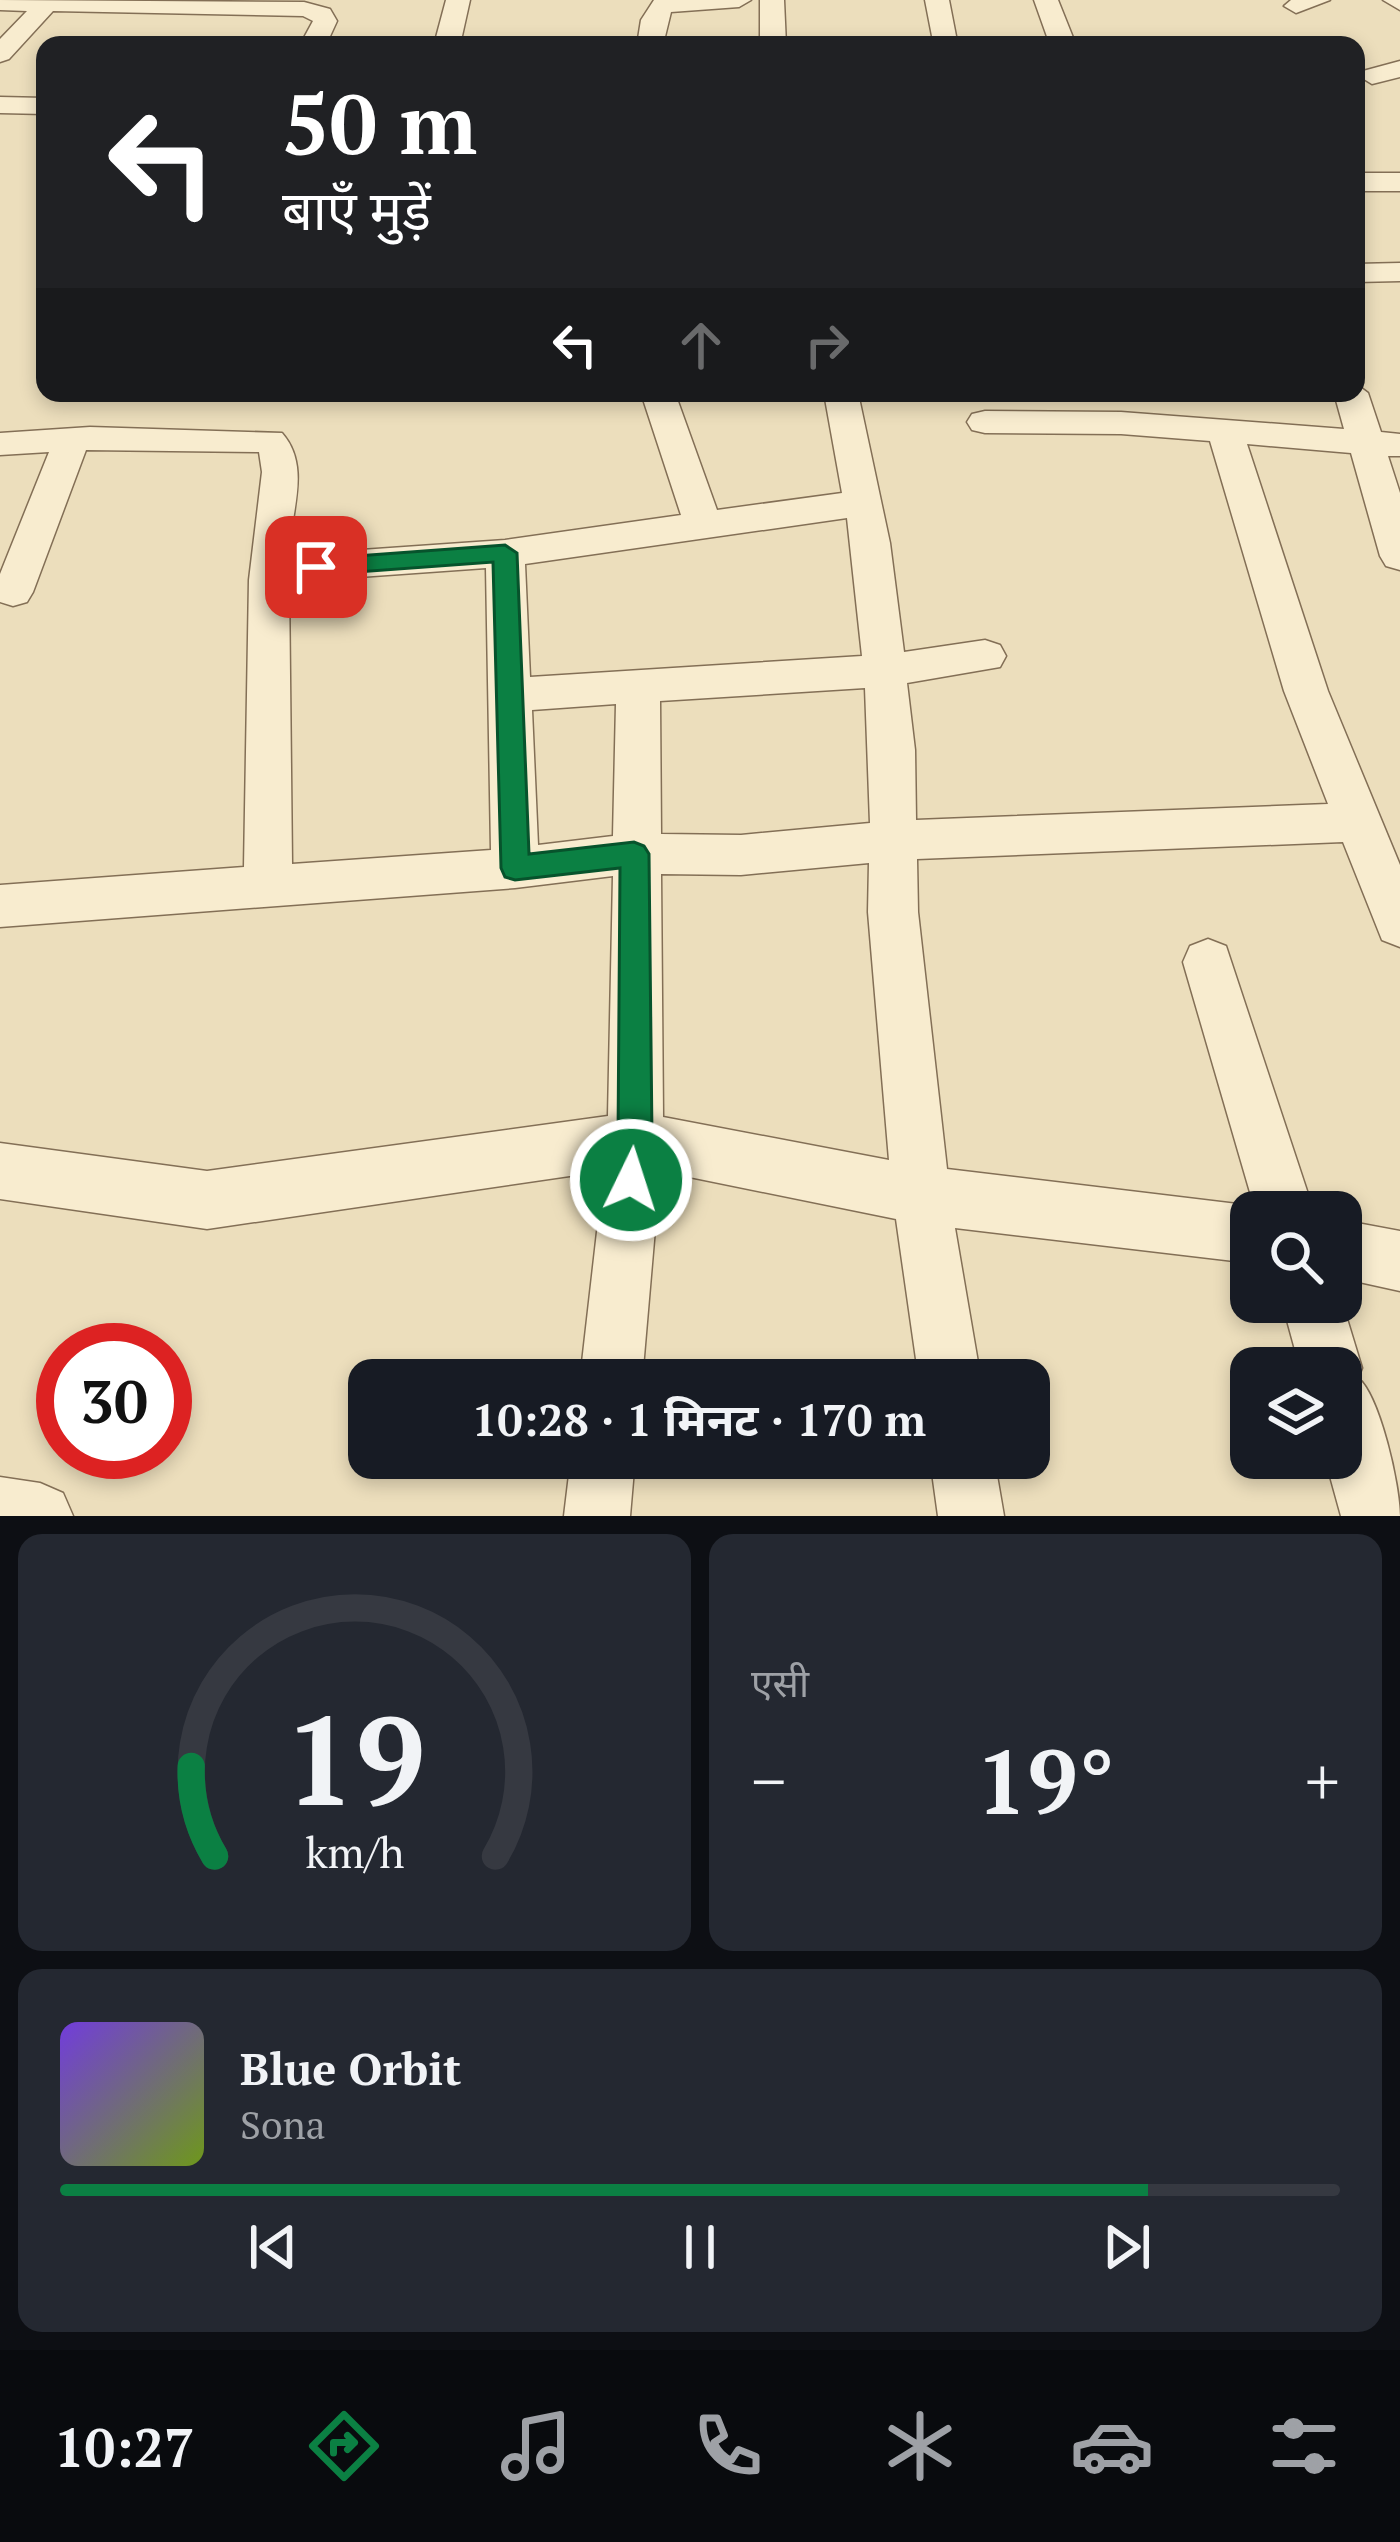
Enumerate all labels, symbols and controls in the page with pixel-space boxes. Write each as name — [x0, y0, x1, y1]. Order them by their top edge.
text: 50 m — [282, 67, 477, 178]
icon: left — [84, 84, 240, 240]
text: बाएँ मुड़ें — [282, 174, 431, 245]
icon: left — [542, 312, 608, 378]
icon: ahead — [668, 312, 734, 378]
icon: right — [794, 312, 860, 378]
pin — [265, 516, 367, 618]
icon: arrive — [283, 534, 349, 600]
position arrow — [568, 1117, 694, 1243]
map controls — [1230, 1191, 1362, 1479]
button: search — [1230, 1191, 1362, 1323]
speed limit sign: 30 — [36, 1323, 192, 1479]
button: layers — [1230, 1347, 1362, 1479]
text: 10:28 · 1 मिनट · 170 m — [472, 1389, 926, 1449]
text: एसी — [751, 1656, 809, 1708]
text: 19 — [284, 1675, 425, 1841]
text: 19° — [976, 1720, 1115, 1840]
text: − — [751, 1736, 786, 1824]
text: + — [1305, 1736, 1340, 1824]
text: km/h — [305, 1822, 404, 1879]
text: Blue Orbit — [240, 2038, 461, 2098]
text: Sona — [240, 2098, 325, 2150]
icon: previous — [240, 2214, 306, 2280]
icon: pause — [667, 2214, 733, 2280]
icon: next — [1094, 2214, 1160, 2280]
icon: directions — [302, 2404, 386, 2488]
icon: music — [494, 2404, 578, 2488]
icon: phone — [686, 2404, 770, 2488]
icon: climate — [878, 2404, 962, 2488]
icon: car — [1070, 2404, 1154, 2488]
icon: filters — [1262, 2404, 1346, 2488]
text: 10:27 — [54, 2411, 195, 2482]

